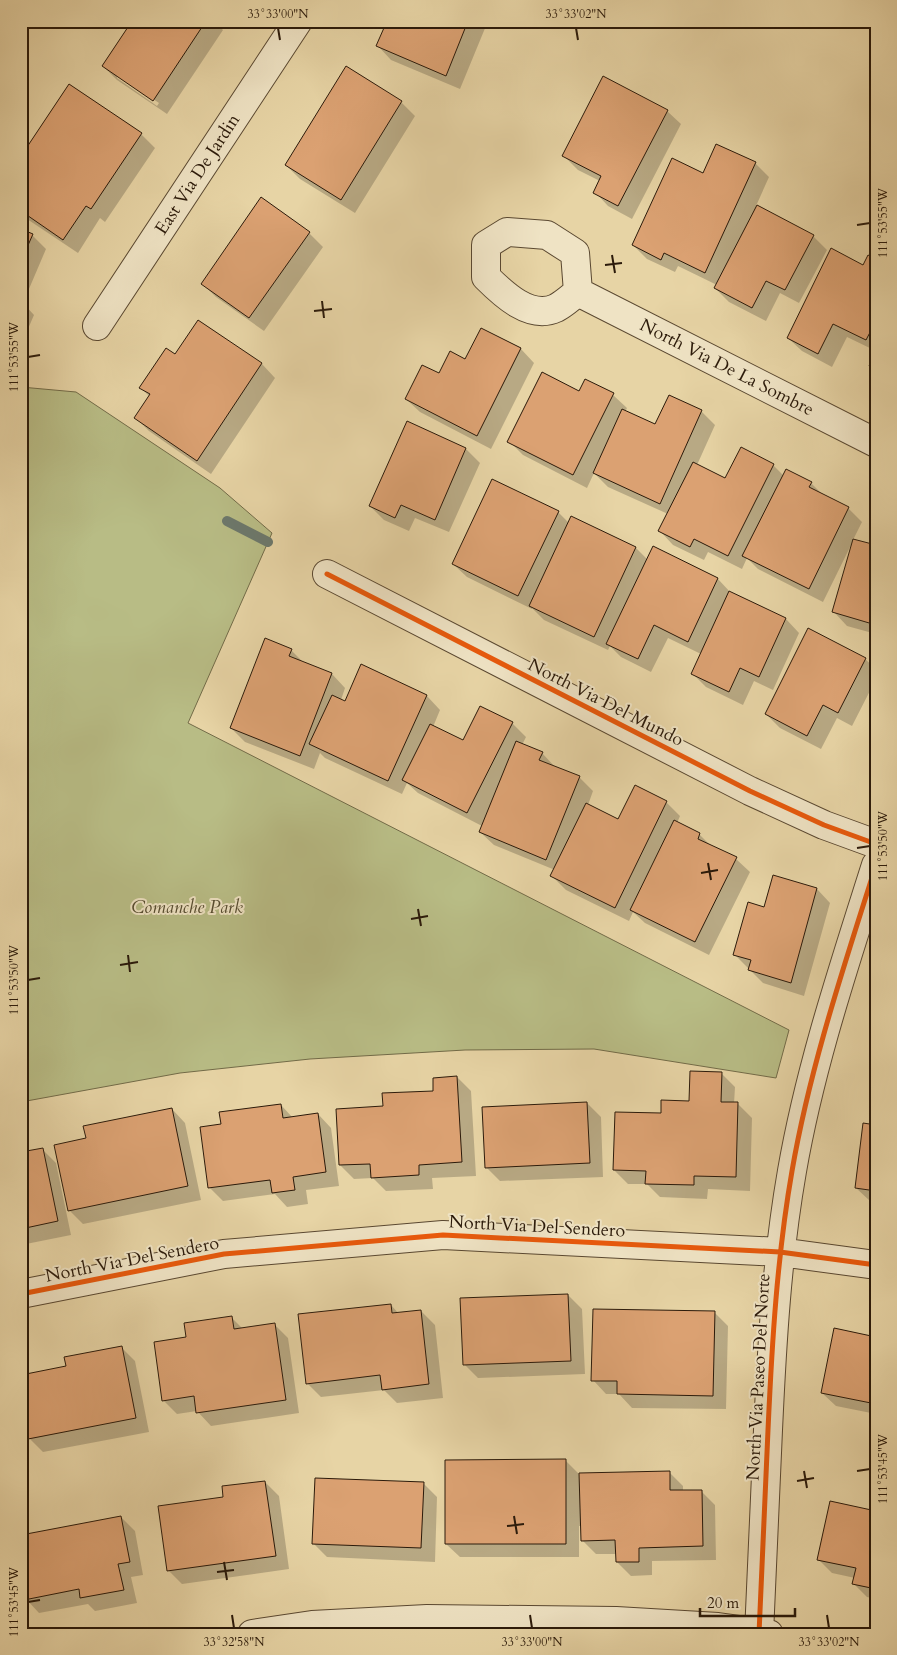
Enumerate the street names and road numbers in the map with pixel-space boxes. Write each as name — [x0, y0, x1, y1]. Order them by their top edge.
street label: East Via De Jardin — [149, 108, 246, 239]
street label: North Via De La Sombre — [635, 313, 818, 422]
street label: North Via Del Mundo — [524, 652, 688, 753]
street label: North Via Del Sendero — [448, 1209, 626, 1244]
street label: North Via Del Sendero — [43, 1230, 221, 1289]
street label: North Via Paseo Del Norte — [741, 1273, 776, 1481]

